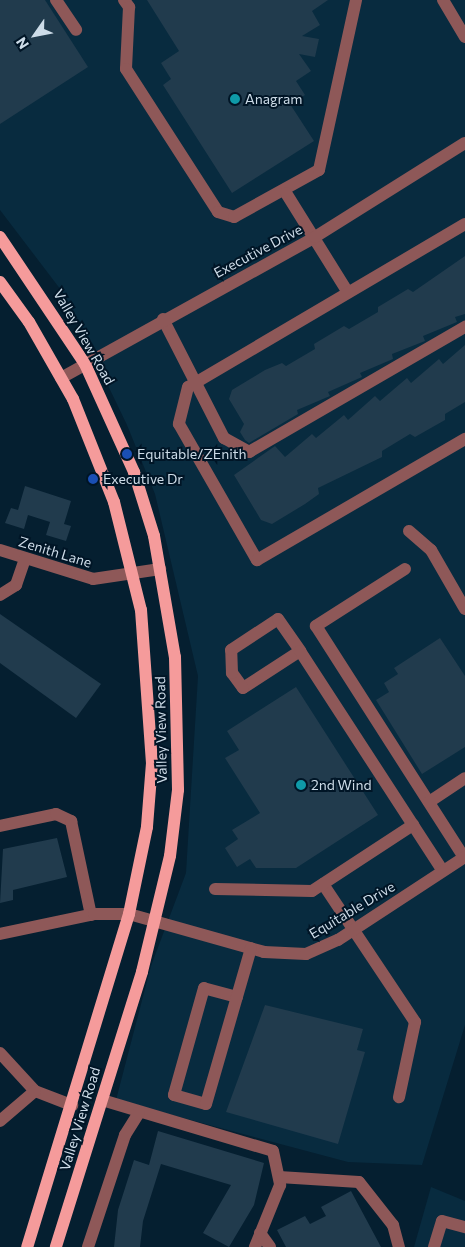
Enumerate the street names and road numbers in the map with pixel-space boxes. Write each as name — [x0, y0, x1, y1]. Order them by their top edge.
street label: Executive Drive — [211, 221, 305, 281]
street label: Valley View Road — [50, 286, 118, 388]
street label: Zenith Lane — [16, 533, 94, 571]
street label: Valley View Road — [152, 676, 170, 784]
street label: Equitable Drive — [306, 878, 398, 942]
street label: Valley View Road — [56, 1065, 104, 1173]

